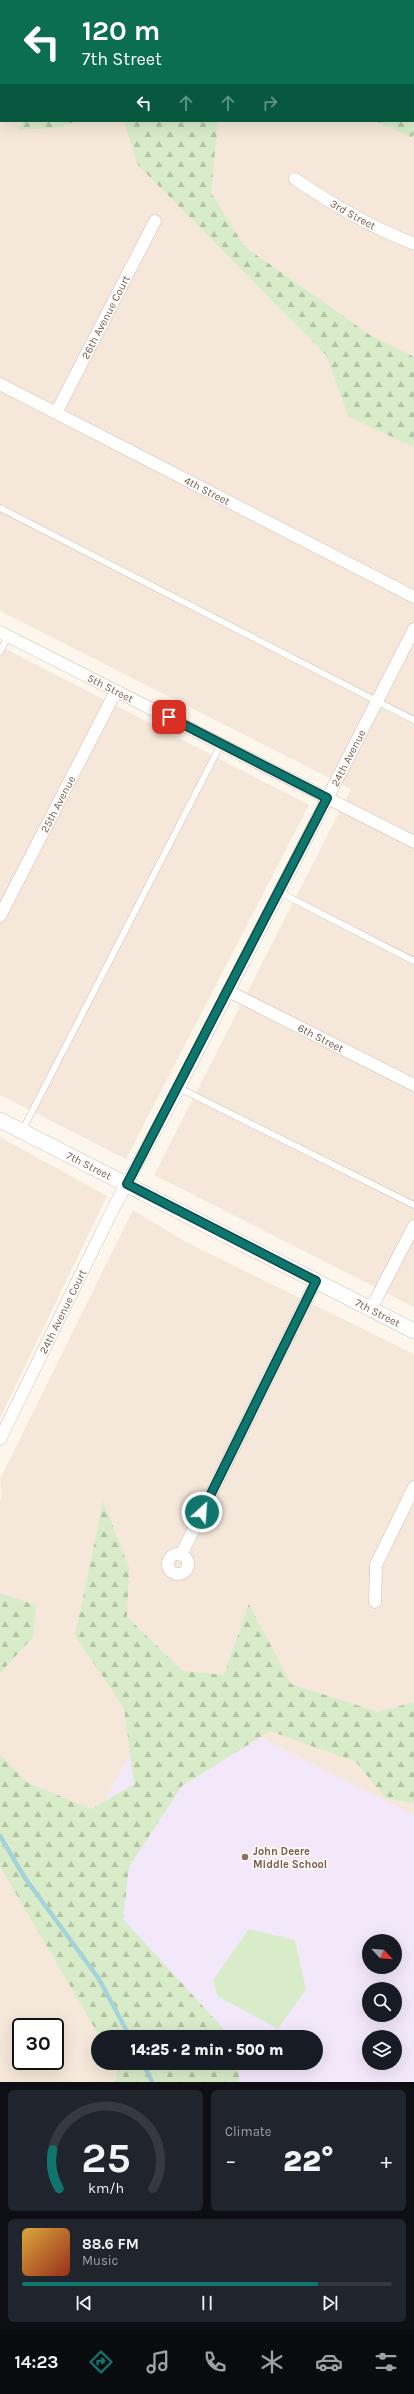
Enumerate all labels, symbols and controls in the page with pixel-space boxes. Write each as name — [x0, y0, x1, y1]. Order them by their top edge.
text: 120 m — [82, 14, 160, 47]
icon: left — [16, 16, 68, 68]
text: 7th Street — [82, 48, 162, 70]
icon: left — [133, 92, 155, 114]
icon: ahead — [175, 92, 197, 114]
icon: ahead — [217, 92, 239, 114]
icon: right — [259, 92, 281, 114]
street label: 3rd Street — [328, 197, 378, 232]
street label: 26th Avenue Court — [79, 273, 132, 361]
street label: 4th Street — [182, 473, 232, 508]
street label: 5th Street — [85, 671, 136, 705]
pin — [152, 700, 186, 734]
icon: arrive — [158, 706, 180, 728]
street label: 24th Avenue — [328, 727, 368, 788]
street label: 25th Avenue — [38, 773, 78, 835]
street label: 6th Street — [296, 1021, 346, 1055]
street label: 7th Street — [64, 1149, 114, 1182]
street label: 24th Avenue Court — [36, 1267, 89, 1356]
street label: 7th Street — [353, 1296, 402, 1329]
position arrow — [181, 1491, 223, 1533]
place label: John Deere Middle School — [253, 1845, 327, 1871]
marker: John Deere Middle School — [240, 1852, 250, 1862]
north arrow — [362, 1934, 402, 1974]
map controls — [362, 1934, 402, 2070]
button: search — [362, 1982, 402, 2022]
speed limit sign: 30 — [12, 2018, 64, 2070]
button: layers — [362, 2030, 402, 2070]
text: 14:25 · 2 min · 500 m — [131, 2041, 283, 2059]
text: Climate — [225, 2124, 271, 2139]
text: 25 — [81, 2133, 130, 2181]
text: 22° — [283, 2143, 334, 2179]
text: − — [225, 2148, 237, 2174]
text: + — [380, 2148, 392, 2174]
text: km/h — [87, 2179, 124, 2196]
text: 88.6 FM — [82, 2235, 139, 2253]
text: Music — [82, 2253, 118, 2268]
icon: previous — [73, 2292, 95, 2314]
icon: pause — [196, 2292, 218, 2314]
icon: next — [319, 2292, 341, 2314]
icon: directions — [87, 2348, 115, 2376]
icon: music — [144, 2348, 172, 2376]
icon: phone — [201, 2348, 229, 2376]
icon: climate — [258, 2348, 286, 2376]
icon: car — [315, 2348, 343, 2376]
icon: filters — [372, 2348, 400, 2376]
text: 14:23 — [14, 2351, 59, 2373]

